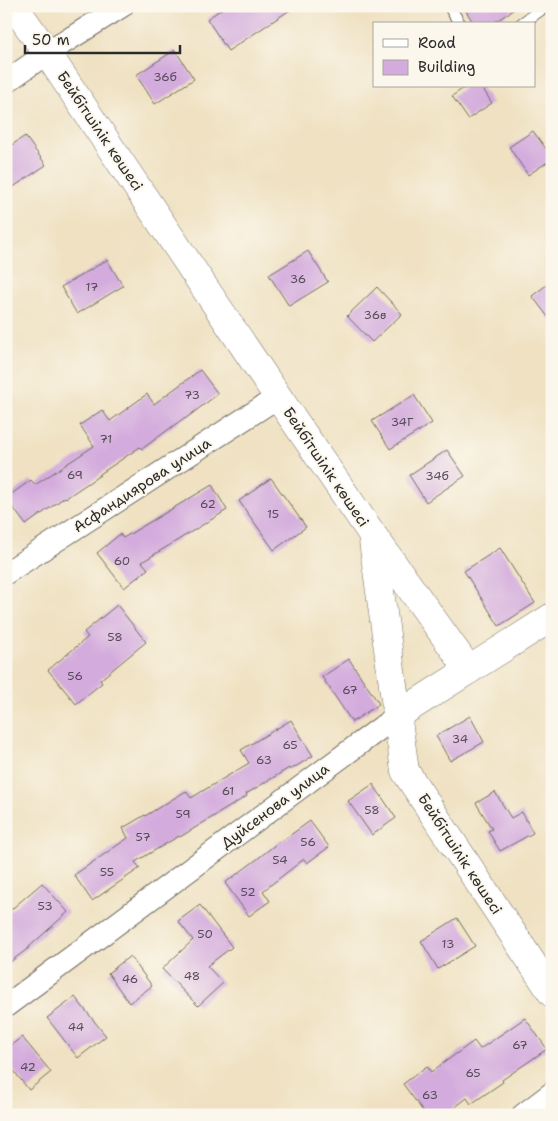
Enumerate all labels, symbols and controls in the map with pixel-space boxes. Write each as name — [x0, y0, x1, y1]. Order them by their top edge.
scale bar — [25, 22, 180, 54]
legend — [373, 22, 536, 88]
text: 50 m — [32, 30, 70, 50]
text: Road — [418, 33, 456, 53]
text: Building — [418, 57, 475, 77]
street label: Бейбітшілік көшесі — [52, 67, 148, 195]
house number: 36б — [153, 69, 177, 85]
house number: 36 — [290, 271, 306, 287]
house number: 17 — [86, 279, 98, 295]
house number: 36в — [364, 307, 386, 323]
house number: 73 — [184, 387, 200, 403]
street label: Бейбітшілік көшесі — [278, 403, 374, 531]
house number: 34Г — [391, 414, 414, 430]
house number: 71 — [100, 431, 112, 447]
street label: Асфандиярова улица — [69, 433, 215, 537]
house number: 69 — [67, 467, 83, 483]
house number: 34б — [425, 468, 449, 484]
house number: 62 — [200, 496, 216, 512]
house number: 15 — [267, 506, 279, 522]
house number: 60 — [114, 553, 130, 569]
house number: 58 — [107, 629, 123, 645]
house number: 56 — [67, 668, 83, 684]
house number: 67 — [342, 682, 358, 698]
house number: 34 — [452, 731, 468, 747]
house number: 65 — [282, 737, 298, 753]
house number: 63 — [256, 752, 272, 768]
street label: Дуйсенова улица — [217, 758, 334, 853]
house number: 61 — [222, 783, 234, 799]
street label: Бейбітшілік көшесі — [413, 790, 507, 918]
house number: 58 — [364, 802, 380, 818]
house number: 59 — [175, 806, 191, 822]
house number: 57 — [135, 829, 151, 845]
house number: 56 — [300, 834, 316, 850]
house number: 54 — [272, 852, 288, 868]
house number: 55 — [100, 864, 114, 880]
house number: 52 — [240, 884, 256, 900]
house number: 53 — [37, 898, 53, 914]
house number: 50 — [197, 926, 213, 942]
house number: 13 — [442, 936, 454, 952]
house number: 48 — [184, 968, 200, 984]
house number: 46 — [122, 971, 138, 987]
house number: 44 — [68, 1019, 84, 1035]
house number: 67 — [512, 1037, 528, 1053]
house number: 42 — [20, 1059, 36, 1075]
house number: 65 — [465, 1065, 481, 1081]
house number: 63 — [422, 1087, 438, 1103]

